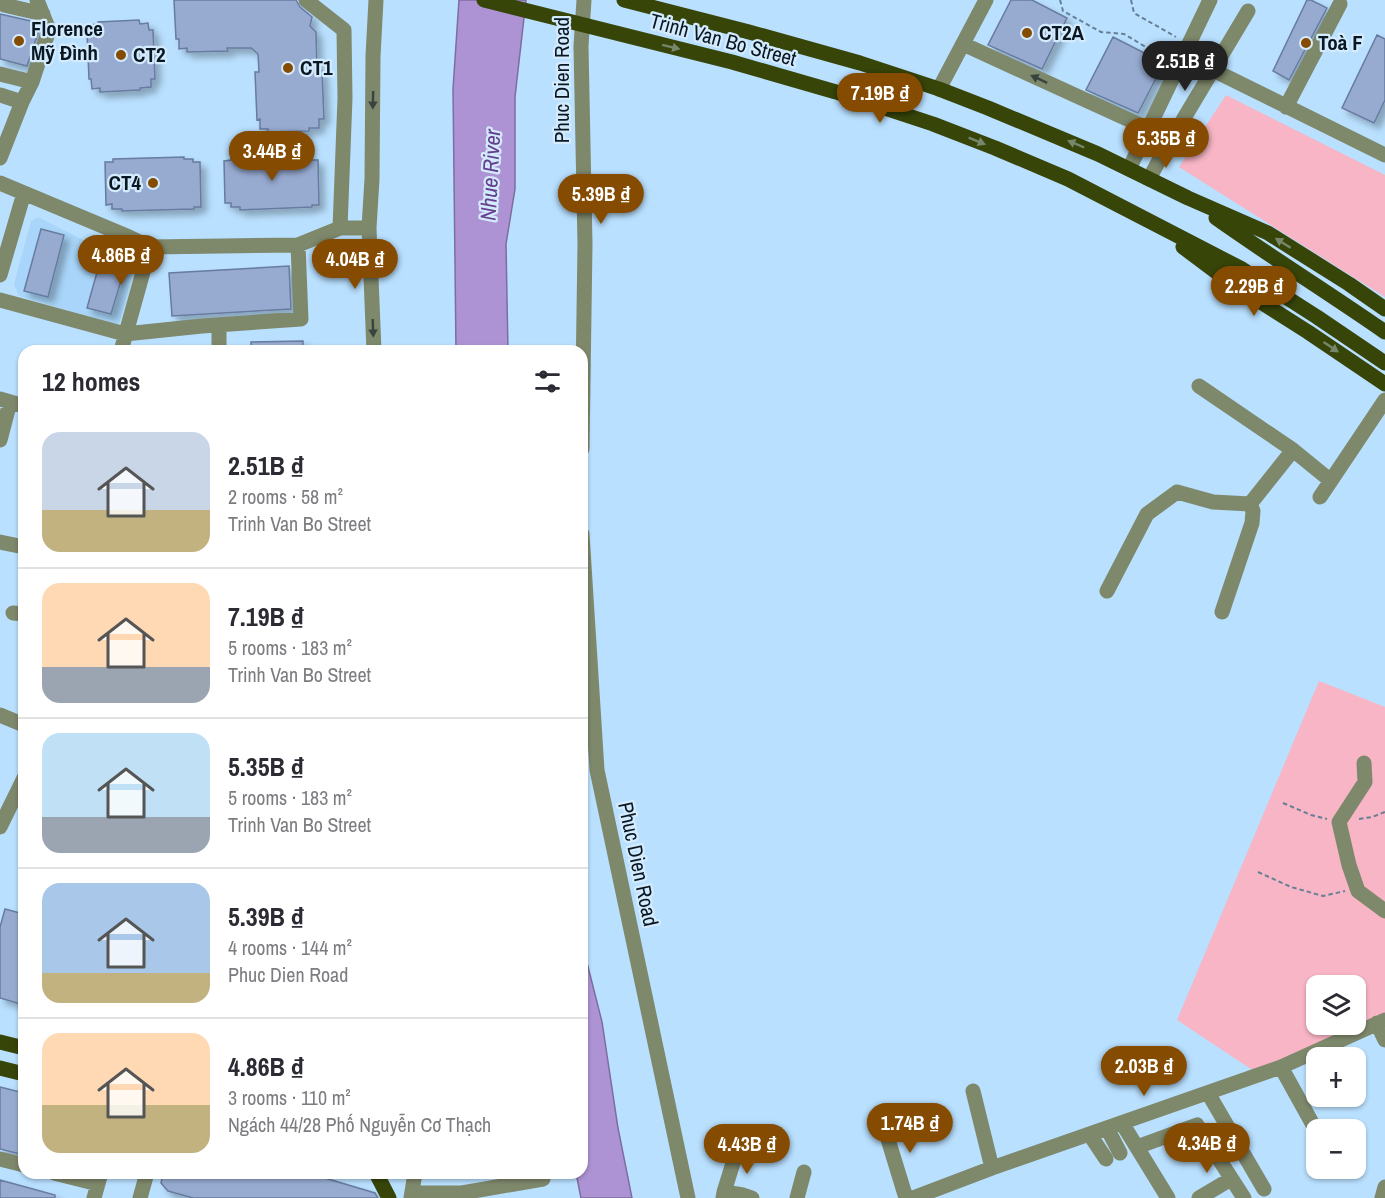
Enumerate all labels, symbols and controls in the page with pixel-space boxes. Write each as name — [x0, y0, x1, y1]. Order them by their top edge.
street label: Trinh Van Bo Street — [647, 6, 800, 73]
place label: Florence Mỹ Đình — [31, 14, 103, 67]
street label: Phuc Dien Road — [547, 17, 576, 143]
place label: CT2A — [1039, 18, 1085, 47]
marker: CT2A — [1020, 26, 1034, 40]
place label: Toà F — [1318, 28, 1363, 57]
marker: Florence Mỹ Đình — [12, 34, 26, 48]
marker: Toà F — [1299, 36, 1313, 50]
place label: CT2 — [133, 40, 166, 69]
pin: 2.51B ₫ — [1130, 41, 1240, 92]
one-way arrow — [662, 43, 680, 52]
text: 2.51B ₫ — [1156, 47, 1214, 74]
marker: CT2 — [114, 48, 128, 62]
place label: CT1 — [300, 53, 333, 82]
marker: CT1 — [281, 61, 295, 75]
pin: 7.19B ₫ — [825, 73, 935, 124]
one-way arrow — [1030, 74, 1047, 83]
text: 7.19B ₫ — [851, 79, 909, 106]
one-way arrow — [368, 91, 377, 110]
pin: 5.35B ₫ — [1111, 118, 1221, 169]
text: 5.35B ₫ — [1137, 124, 1195, 151]
water label: Nhue River — [473, 128, 507, 221]
pin: 3.44B ₫ — [217, 131, 327, 182]
one-way arrow — [969, 136, 987, 146]
text: 3.44B ₫ — [243, 137, 301, 164]
one-way arrow — [1067, 139, 1085, 149]
place label: CT4 — [108, 168, 141, 197]
pin: 5.39B ₫ — [546, 174, 656, 225]
marker: CT4 — [146, 176, 160, 190]
text: 5.39B ₫ — [572, 180, 630, 207]
pin: 4.86B ₫ — [66, 235, 176, 286]
one-way arrow — [1275, 237, 1291, 248]
pin: 4.04B ₫ — [300, 239, 410, 290]
text: 4.86B ₫ — [92, 241, 150, 268]
text: 4.04B ₫ — [326, 245, 384, 272]
pin: 2.29B ₫ — [1199, 266, 1309, 317]
text: 2.29B ₫ — [1225, 272, 1283, 299]
one-way arrow — [368, 318, 378, 337]
one-way arrow — [1323, 341, 1339, 352]
text: 12 homes — [42, 364, 140, 399]
icon: filters — [531, 365, 564, 398]
text: 2.51B ₫ — [228, 448, 304, 483]
icon: home — [90, 456, 162, 528]
text: 2 rooms · 58 m² — [228, 483, 343, 510]
text: Trinh Van Bo Street — [228, 510, 371, 537]
text: 7.19B ₫ — [228, 599, 304, 634]
icon: home — [90, 607, 162, 679]
text: 5 rooms · 183 m² — [228, 634, 352, 661]
text: Trinh Van Bo Street — [228, 661, 371, 688]
text: 5.35B ₫ — [228, 749, 304, 784]
icon: home — [90, 757, 162, 829]
text: 5 rooms · 183 m² — [228, 784, 352, 811]
street label: Phuc Dien Road — [611, 799, 666, 929]
text: Trinh Van Bo Street — [228, 811, 371, 838]
text: 5.39B ₫ — [228, 899, 304, 934]
icon: home — [90, 907, 162, 979]
text: 4 rooms · 144 m² — [228, 934, 352, 961]
text: Phuc Dien Road — [228, 961, 348, 988]
map controls — [1306, 975, 1366, 1179]
button: layers — [1306, 975, 1366, 1035]
pin: 2.03B ₫ — [1089, 1046, 1199, 1097]
button: + — [1306, 1047, 1366, 1107]
text: 4.86B ₫ — [228, 1049, 304, 1084]
text: 2.03B ₫ — [1115, 1052, 1173, 1079]
icon: home — [90, 1057, 162, 1129]
text: 3 rooms · 110 m² — [228, 1084, 351, 1111]
pin: 1.74B ₫ — [855, 1103, 965, 1154]
text: 1.74B ₫ — [881, 1109, 939, 1136]
text: Ngách 44/28 Phố Nguyễn Cơ Thạch — [228, 1111, 491, 1138]
button: − — [1306, 1119, 1366, 1179]
pin: 4.34B ₫ — [1152, 1123, 1262, 1174]
pin: 4.43B ₫ — [692, 1124, 802, 1175]
text: 4.34B ₫ — [1178, 1129, 1236, 1156]
text: 4.43B ₫ — [718, 1130, 776, 1157]

